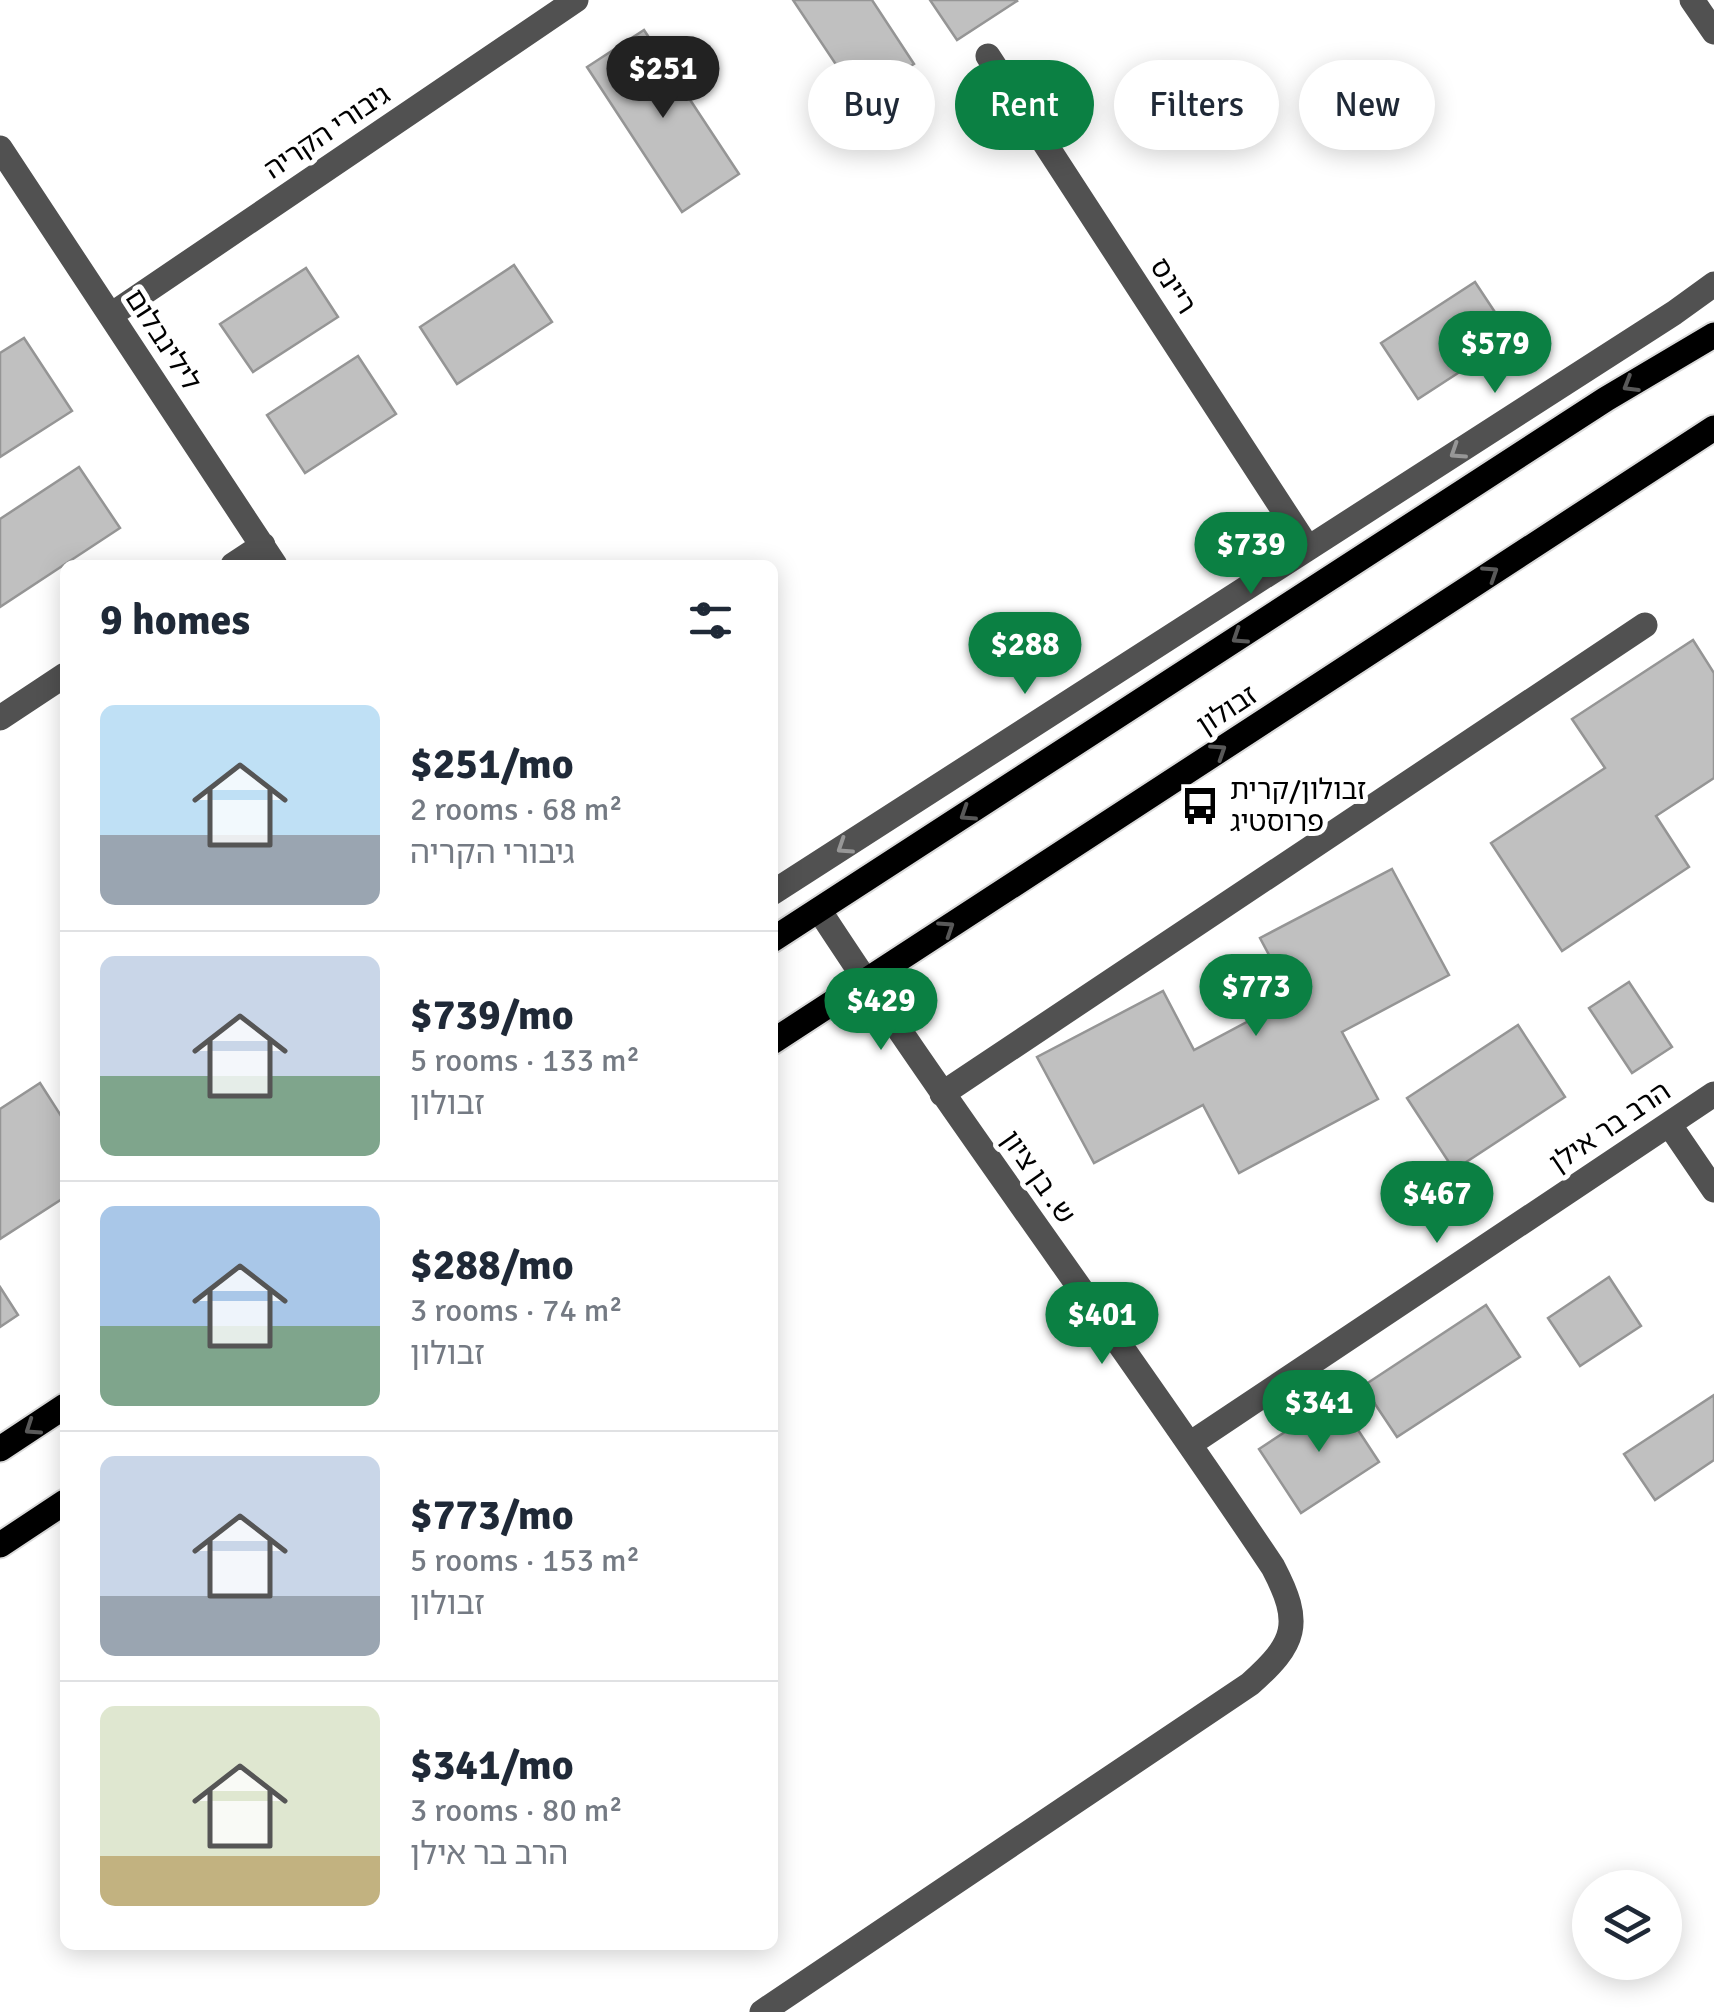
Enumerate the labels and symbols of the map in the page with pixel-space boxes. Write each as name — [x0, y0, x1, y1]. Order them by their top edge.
pin: $251 — [604, 36, 722, 121]
street label: גיבורי הקריה — [258, 78, 396, 186]
street label: ריינס — [1142, 252, 1204, 320]
street label: לילינבלום — [118, 283, 208, 397]
pin: $579 — [1436, 311, 1554, 396]
one-way arrow — [1623, 373, 1641, 392]
one-way arrow — [1450, 440, 1468, 459]
pin: $739 — [1192, 512, 1310, 597]
one-way arrow — [1481, 567, 1499, 586]
pin: $288 — [966, 612, 1084, 697]
one-way arrow — [1232, 625, 1250, 644]
street label: זבולון — [1190, 678, 1264, 742]
one-way arrow — [1209, 744, 1227, 763]
place label: זבולון/קרית פרוסטיג — [1230, 773, 1366, 839]
bus stop icon: זבולון/קרית פרוסטיג — [1179, 785, 1221, 827]
one-way arrow — [959, 801, 977, 820]
one-way arrow — [836, 835, 854, 854]
one-way arrow — [936, 922, 954, 941]
pin: $773 — [1197, 954, 1315, 1039]
pin: $429 — [822, 968, 940, 1053]
street label: הרב בר אילן — [1543, 1074, 1677, 1180]
street label: ש. בן ציון — [994, 1124, 1082, 1230]
pin: $467 — [1378, 1161, 1496, 1246]
pin: $401 — [1043, 1282, 1161, 1367]
pin: $341 — [1260, 1370, 1378, 1455]
one-way arrow — [25, 1415, 43, 1434]

